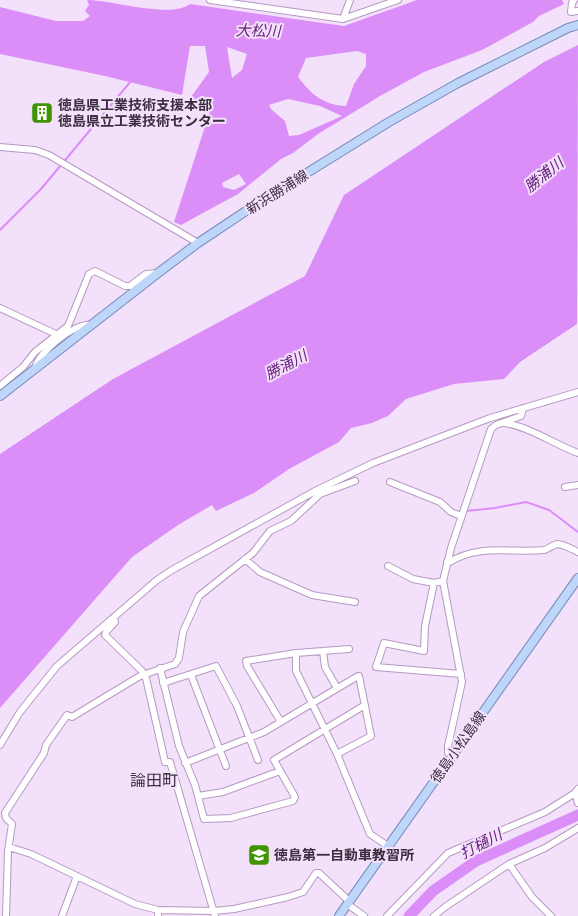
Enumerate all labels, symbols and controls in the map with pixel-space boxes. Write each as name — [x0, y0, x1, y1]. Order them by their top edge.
water label: 大松川 — [235, 23, 283, 42]
place label: 徳島県工業技術支援本部 徳島県立工業技術センター — [58, 98, 226, 131]
building icon: 徳島県工業技術支援本部 徳島県立工業技術センター — [29, 100, 55, 126]
water label: 勝浦川 — [521, 153, 570, 198]
street label: 新浜勝浦線 — [244, 168, 312, 219]
water label: 勝浦川 — [262, 346, 313, 385]
street label: 徳島小松島線 — [428, 709, 490, 787]
district label: 論田町 — [130, 772, 178, 792]
water label: 打樋川 — [457, 825, 508, 864]
school or university icon: 徳島第一自動車教習所 — [246, 842, 272, 868]
place label: 徳島第一自動車教習所 — [274, 847, 414, 865]

